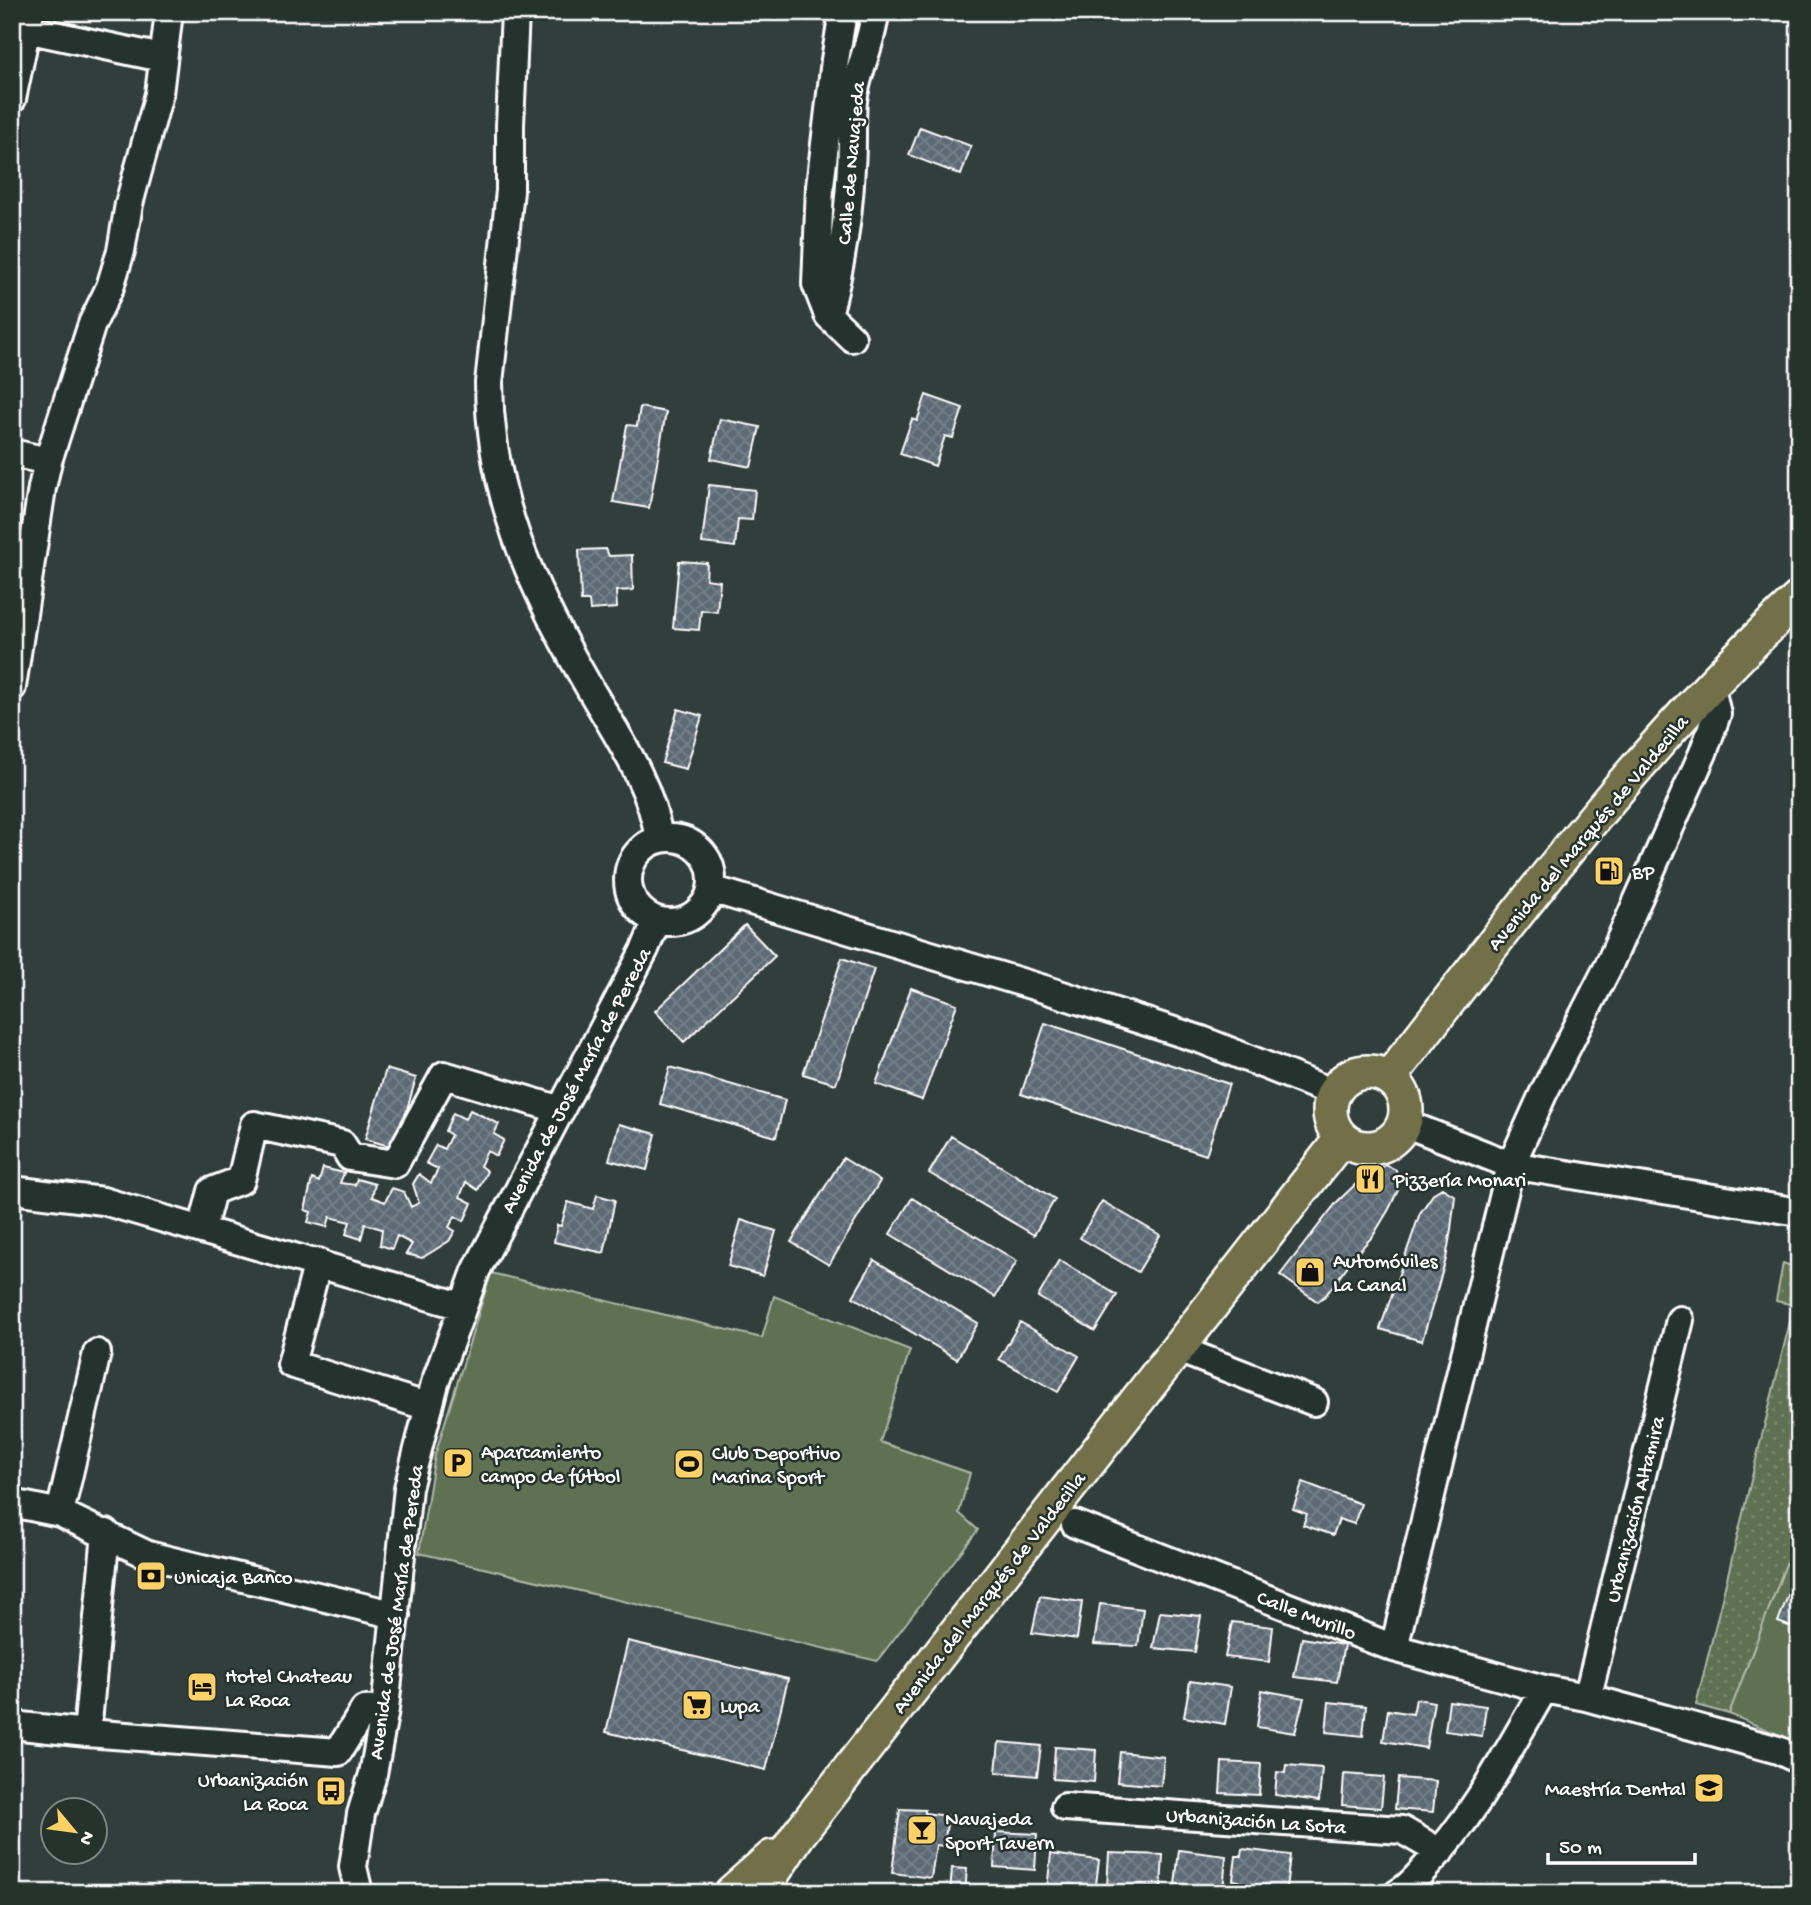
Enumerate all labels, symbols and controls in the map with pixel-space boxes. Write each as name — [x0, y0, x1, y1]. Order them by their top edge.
street label: Calle de Navajeda — [834, 79, 873, 246]
street label: Avenida del Marqués de Valdecilla — [1484, 710, 1697, 957]
fuel station icon: BP — [1592, 854, 1626, 888]
place label: BP — [1631, 862, 1655, 887]
street label: Avenida de José María de Pereda — [497, 943, 660, 1219]
restaurant icon: Pizzería Monari — [1353, 1162, 1387, 1196]
place label: Pizzería Monari — [1392, 1170, 1526, 1195]
place label: Automóviles La Canal — [1333, 1251, 1439, 1300]
shop icon: Automóviles La Canal — [1293, 1255, 1327, 1289]
street label: Urbanización Altamira — [1602, 1413, 1673, 1606]
place label: Aparcamiento campo de fútbol — [481, 1442, 621, 1491]
place label: Club Deportivo Marina Sport — [712, 1443, 840, 1492]
parking icon: Aparcamiento campo de fútbol — [441, 1446, 475, 1480]
sports icon: Club Deportivo Marina Sport — [672, 1447, 706, 1481]
street label: Avenida de José María de Pereda — [365, 1462, 432, 1761]
street label: Avenida del Marqués de Valdecilla — [889, 1467, 1094, 1720]
bank icon: Unicaja Banco — [134, 1559, 168, 1593]
place label: Unicaja Banco — [174, 1567, 293, 1592]
street label: Calle Murillo — [1252, 1587, 1359, 1648]
place label: Hotel Chateau La Roca — [225, 1666, 352, 1715]
hotel icon: Hotel Chateau La Roca — [185, 1670, 219, 1704]
supermarket icon: Lupa — [680, 1688, 714, 1722]
place label: Lupa — [720, 1696, 761, 1721]
place label: Urbanización La Roca — [198, 1770, 309, 1819]
school or university icon: Maestría Dental — [1692, 1771, 1726, 1805]
bus stop icon: Urbanización La Roca — [314, 1774, 348, 1808]
place label: Maestría Dental — [1545, 1779, 1686, 1804]
north arrow — [38, 1797, 108, 1867]
street label: Urbanización La Sota — [1165, 1805, 1348, 1842]
place label: Navajeda Sport Tavern — [945, 1809, 1054, 1858]
bar icon: Navajeda Sport Tavern — [905, 1813, 939, 1847]
scale bar — [1548, 1821, 1696, 1865]
text: N — [73, 1827, 99, 1849]
text: 50 m — [1559, 1837, 1602, 1862]

